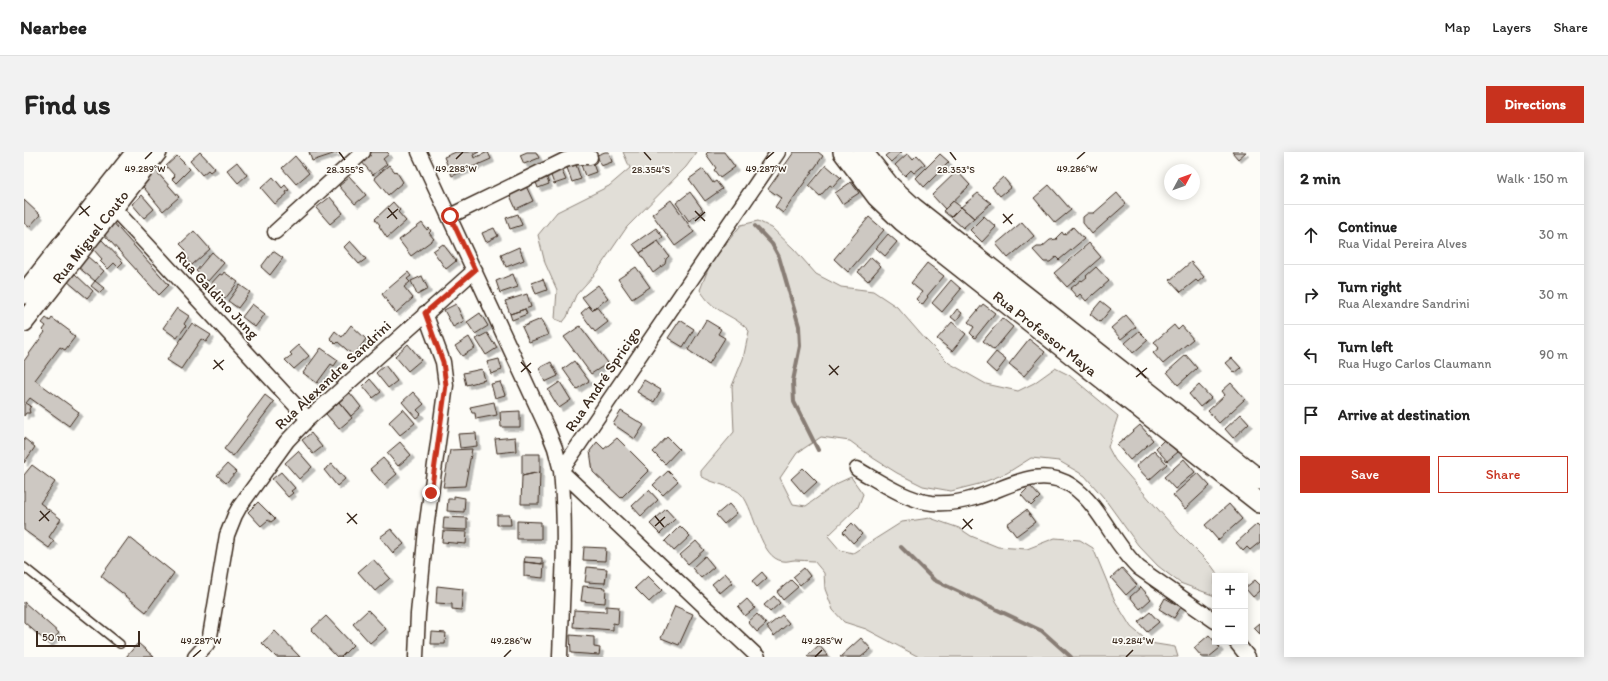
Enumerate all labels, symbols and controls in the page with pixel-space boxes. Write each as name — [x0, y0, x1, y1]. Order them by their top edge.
text: Nearbee — [20, 16, 87, 39]
text: Map — [1445, 19, 1470, 36]
text: Layers — [1492, 19, 1531, 36]
text: Share — [1553, 19, 1588, 36]
button: Directions — [1486, 86, 1584, 123]
text: Find us — [24, 87, 111, 121]
text: 49.289°W — [124, 162, 166, 175]
text: 49.288°W — [435, 162, 477, 175]
text: 49.287°W — [746, 162, 787, 175]
text: 49.286°W — [1056, 162, 1098, 175]
text: 28.355°S — [326, 163, 364, 176]
text: 28.354°S — [632, 163, 671, 176]
text: 28.353°S — [937, 163, 975, 176]
north arrow — [1164, 164, 1200, 200]
text: 2 min — [1300, 168, 1340, 188]
text: Walk · 150 m — [1497, 171, 1568, 186]
street label: Rua Miguel Couto — [48, 187, 133, 287]
route start — [441, 207, 459, 225]
text: Continue — [1338, 218, 1397, 236]
icon: ahead — [1300, 224, 1322, 246]
text: 30 m — [1539, 227, 1568, 242]
text: Rua Vidal Pereira Alves — [1338, 236, 1467, 251]
street label: Rua Galdino Jung — [172, 247, 263, 343]
text: Turn right — [1338, 278, 1402, 296]
icon: right — [1300, 284, 1322, 306]
street label: Rua Professor Maya — [989, 287, 1101, 380]
text: 30 m — [1539, 287, 1568, 302]
text: Rua Alexandre Sandrini — [1338, 296, 1470, 311]
street label: Rua Alexandre Sandrini — [271, 317, 395, 433]
street label: Rua André Spricigo — [561, 323, 645, 435]
text: Turn left — [1338, 338, 1393, 356]
icon: left — [1300, 344, 1322, 366]
text: 90 m — [1539, 347, 1568, 362]
text: Rua Hugo Carlos Claumann — [1338, 356, 1491, 371]
icon: arrive — [1300, 404, 1322, 426]
text: Arrive at destination — [1338, 406, 1470, 424]
button: Save — [1300, 456, 1430, 493]
button: Share — [1438, 456, 1568, 493]
route end — [422, 484, 440, 502]
map controls — [1212, 573, 1248, 645]
button: + — [1212, 573, 1248, 609]
button: − — [1212, 609, 1248, 645]
scale bar — [36, 629, 140, 648]
text: 50 m — [42, 631, 66, 644]
text: 49.287°W — [181, 634, 222, 647]
text: 49.286°W — [490, 634, 532, 647]
text: 49.285°W — [801, 634, 843, 647]
text: 49.284°W — [1112, 634, 1154, 647]

